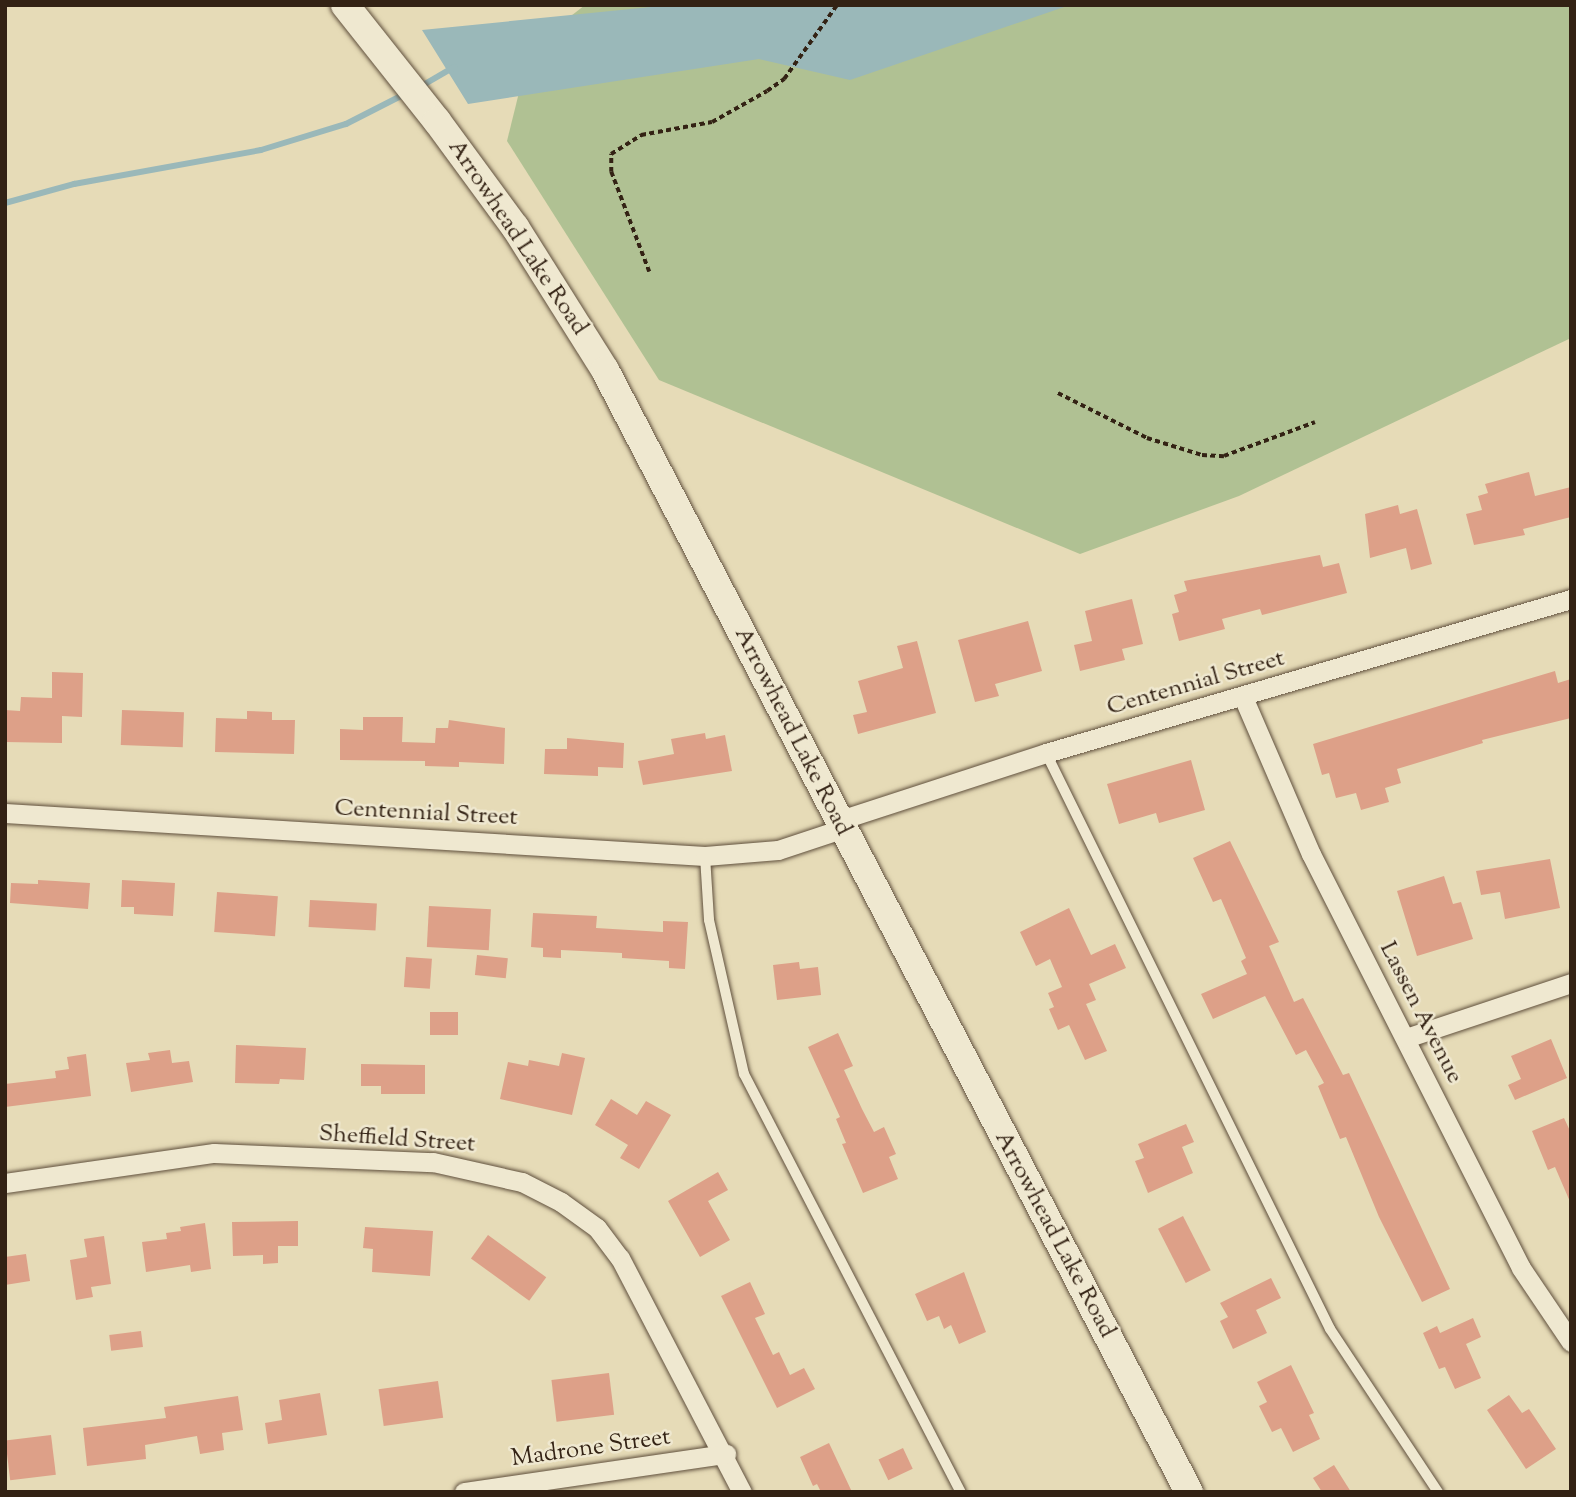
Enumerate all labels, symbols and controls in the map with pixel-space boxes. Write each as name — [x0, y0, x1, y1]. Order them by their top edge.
street label: Arrowhead Lake Road — [441, 135, 593, 341]
street label: Arrowhead Lake Road — [727, 623, 857, 841]
street label: Centennial Street — [1104, 645, 1288, 723]
street label: Centennial Street — [334, 795, 518, 833]
street label: Lassen Avenue — [1372, 937, 1468, 1089]
street label: Sheffield Street — [318, 1120, 476, 1160]
street label: Arrowhead Lake Road — [987, 1127, 1121, 1343]
street label: Madrone Street — [510, 1424, 672, 1474]

